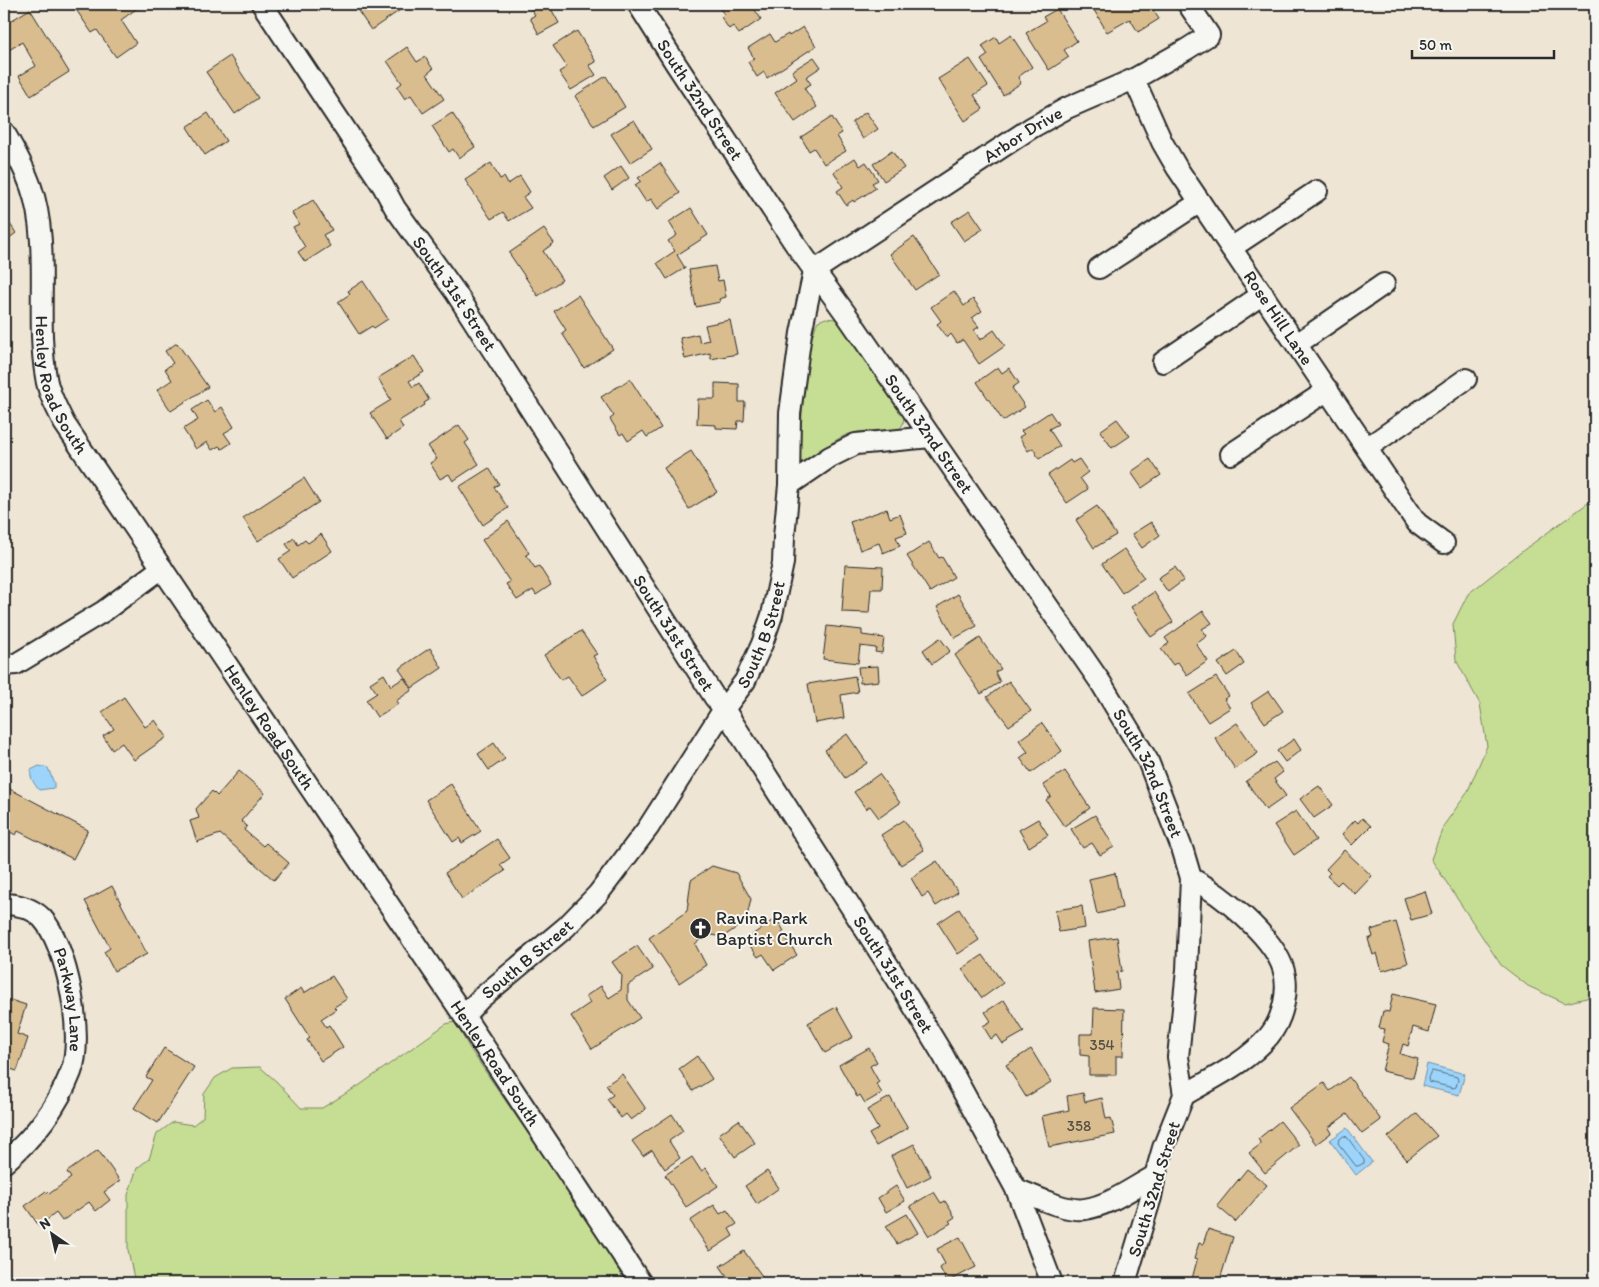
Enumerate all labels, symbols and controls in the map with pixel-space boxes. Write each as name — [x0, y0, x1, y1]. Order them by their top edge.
scale bar — [1412, 28, 1554, 60]
street label: South 32nd Street — [652, 35, 748, 165]
text: 50 m — [1419, 36, 1452, 54]
street label: Arbor Drive — [979, 102, 1066, 167]
street label: South 31st Street — [408, 232, 501, 355]
street label: Rose Hill Lane — [1239, 267, 1318, 369]
street label: Henley Road South — [31, 315, 93, 459]
street label: South 32nd Street — [880, 370, 978, 498]
street label: South 31st Street — [628, 571, 719, 696]
street label: South B Street — [732, 579, 790, 693]
street label: Henley Road South — [219, 660, 319, 794]
street label: South 32nd Street — [1108, 704, 1188, 841]
place label: Ravina Park Baptist Church — [716, 907, 832, 950]
street label: South 31st Street — [848, 912, 938, 1037]
street label: South B Street — [477, 915, 578, 1004]
church icon: Ravina Park Baptist Church — [688, 916, 712, 940]
street label: Parkway Lane — [49, 944, 87, 1052]
street label: Henley Road South — [445, 996, 545, 1131]
house number: 354 — [1089, 1036, 1115, 1054]
house number: 358 — [1067, 1117, 1091, 1135]
street label: South 32nd Street — [1123, 1118, 1185, 1259]
north arrow — [28, 1210, 78, 1260]
text: N — [36, 1214, 54, 1233]

